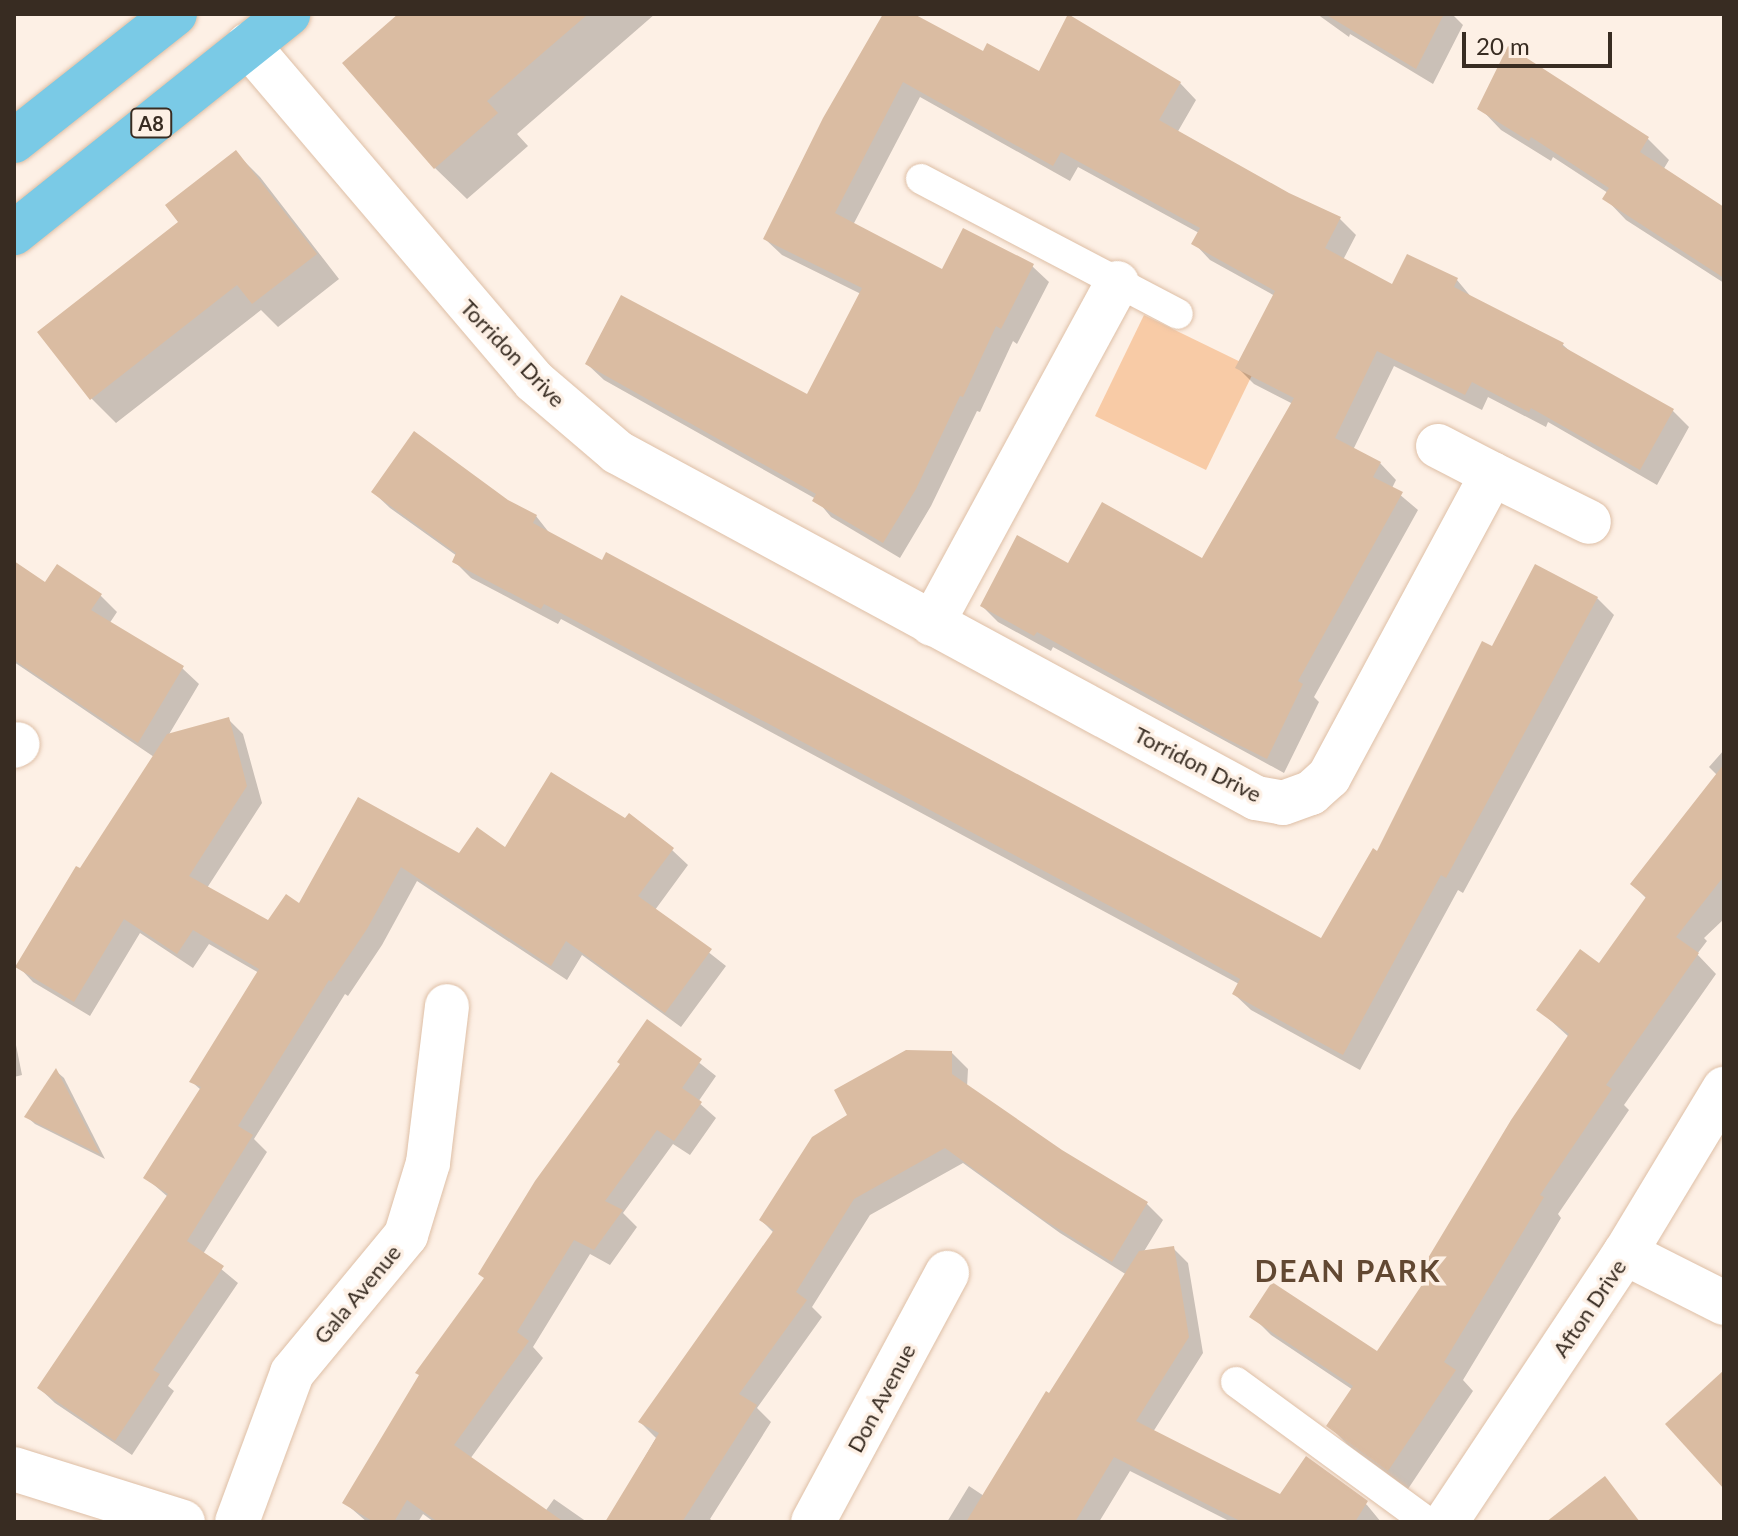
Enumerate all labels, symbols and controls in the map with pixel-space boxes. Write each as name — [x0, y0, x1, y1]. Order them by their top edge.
scale bar — [1466, 16, 1616, 66]
text: 20 m — [1476, 31, 1530, 60]
road number: A8 — [129, 107, 173, 139]
street label: Torridon Drive — [455, 294, 571, 412]
street label: Torridon Drive — [1130, 721, 1266, 807]
street label: Gala Avenue — [308, 1239, 406, 1349]
district label: DEAN PARK — [1254, 1252, 1442, 1288]
street label: Afton Drive — [1547, 1254, 1631, 1362]
street label: Don Avenue — [841, 1339, 921, 1457]

